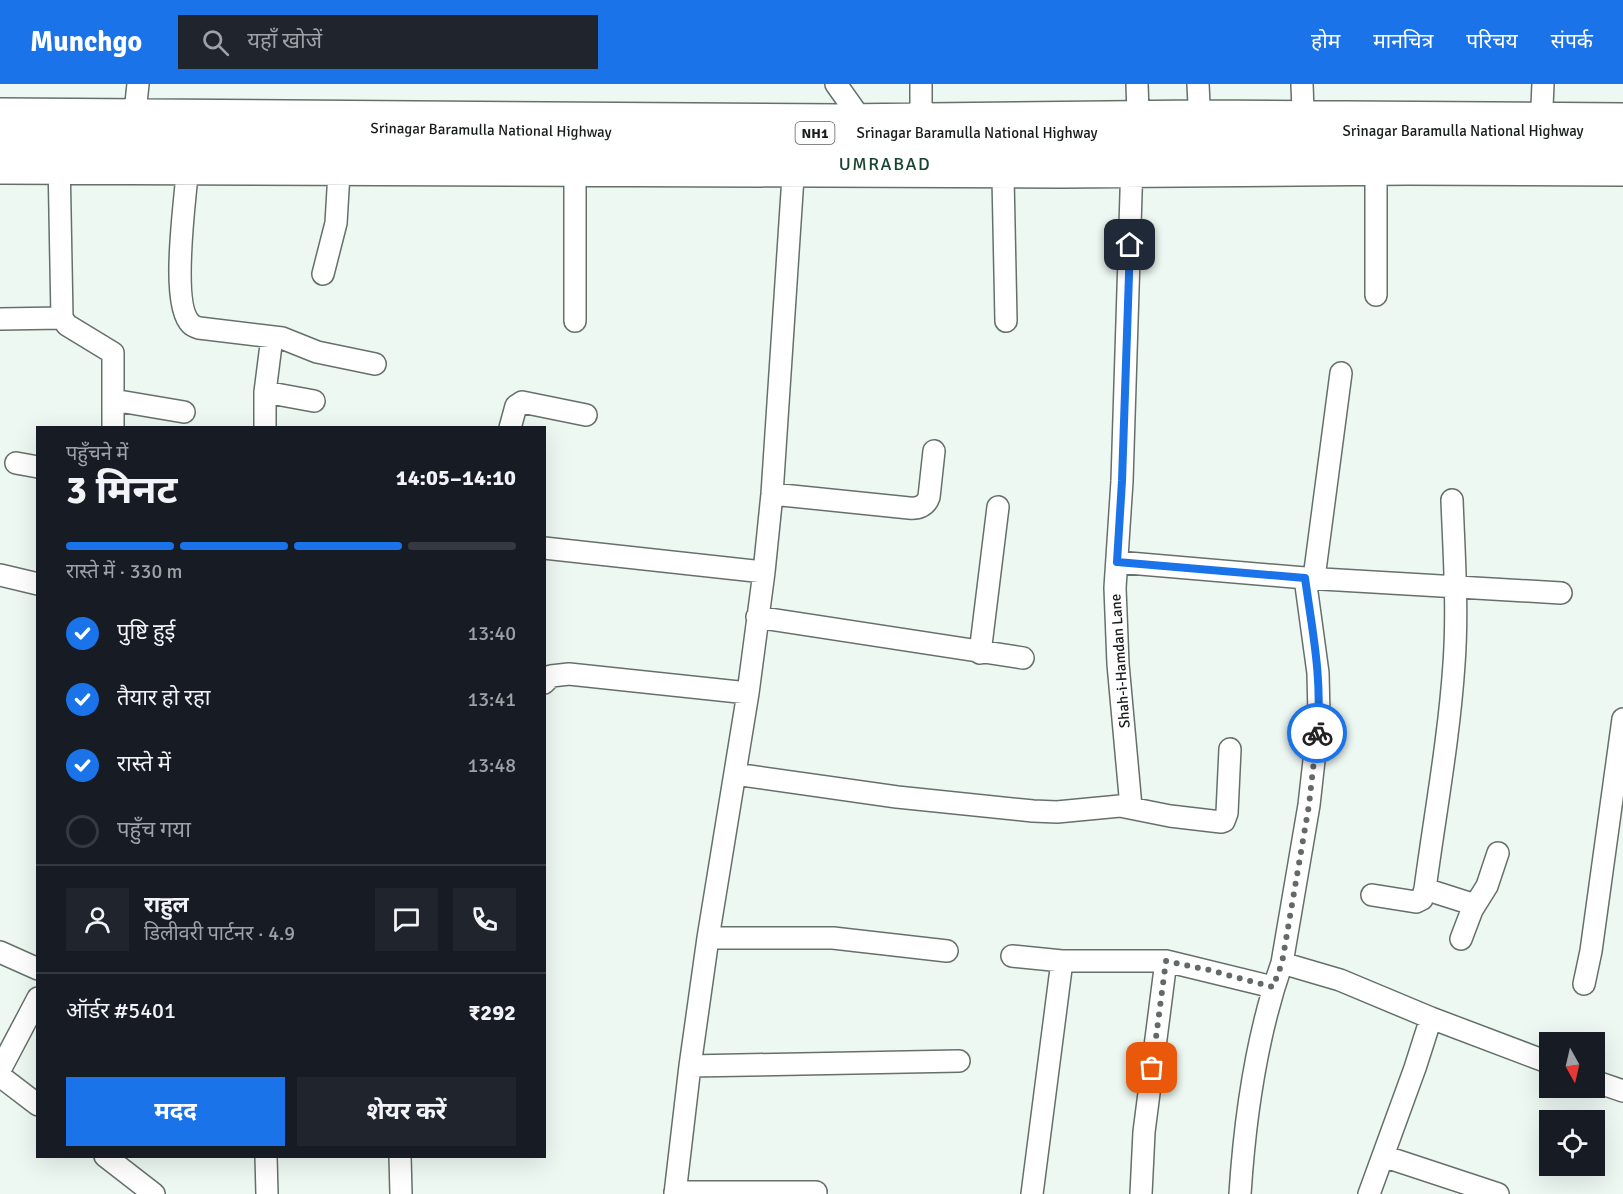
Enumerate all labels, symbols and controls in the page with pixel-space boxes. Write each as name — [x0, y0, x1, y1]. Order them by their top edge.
search box — [178, 15, 598, 69]
text: Munchgo — [30, 25, 142, 59]
icon: search — [199, 26, 232, 59]
text: यहाँ खोजें — [247, 27, 322, 54]
text: होम — [1311, 28, 1340, 54]
text: मानचित्र — [1373, 28, 1433, 54]
text: परिचय — [1466, 28, 1518, 54]
text: संपर्क — [1551, 28, 1593, 54]
street label: Srinagar Baramulla National Highway — [370, 119, 612, 141]
road number: NH1 — [796, 122, 834, 144]
street label: Srinagar Baramulla National Highway — [1342, 122, 1584, 140]
street label: Srinagar Baramulla National Highway — [856, 124, 1098, 142]
district label: UMRABAD — [839, 153, 931, 175]
pin — [1104, 219, 1155, 270]
icon: home — [1113, 228, 1146, 261]
text: पहुँचने में — [66, 441, 128, 466]
text: 14:05–14:10 — [396, 464, 516, 491]
text: 3 मिनट — [66, 466, 178, 514]
text: रास्ते में · 330 m — [66, 559, 183, 584]
street label: Shah-i-Hamdan Lane — [1106, 593, 1134, 729]
icon: check — [66, 617, 99, 650]
text: पुष्टि हुई — [117, 618, 175, 645]
text: 13:40 — [467, 621, 516, 646]
icon: check — [66, 683, 99, 716]
text: तैयार हो रहा — [117, 684, 210, 711]
text: 13:41 — [467, 687, 516, 712]
courier — [1287, 703, 1347, 763]
icon: bike — [1301, 717, 1334, 750]
icon: check — [66, 749, 99, 782]
text: रास्ते में — [117, 750, 171, 777]
text: 13:48 — [467, 753, 516, 778]
text: पहुँच गया — [117, 816, 191, 843]
button: person — [66, 888, 129, 951]
button: chat — [375, 888, 438, 951]
button: phone — [453, 888, 516, 951]
text: राहुल — [144, 891, 189, 918]
text: डिलीवरी पार्टनर · 4.9 — [144, 921, 295, 946]
text: ऑर्डर #5401 — [66, 997, 176, 1024]
text: ₹292 — [468, 999, 516, 1026]
north arrow — [1539, 1032, 1605, 1098]
map controls — [1539, 1032, 1605, 1176]
pin — [1126, 1042, 1177, 1093]
icon: bag — [1135, 1051, 1168, 1084]
button: मदद — [66, 1077, 285, 1146]
button: शेयर करें — [297, 1077, 516, 1146]
button: locate — [1539, 1110, 1605, 1176]

